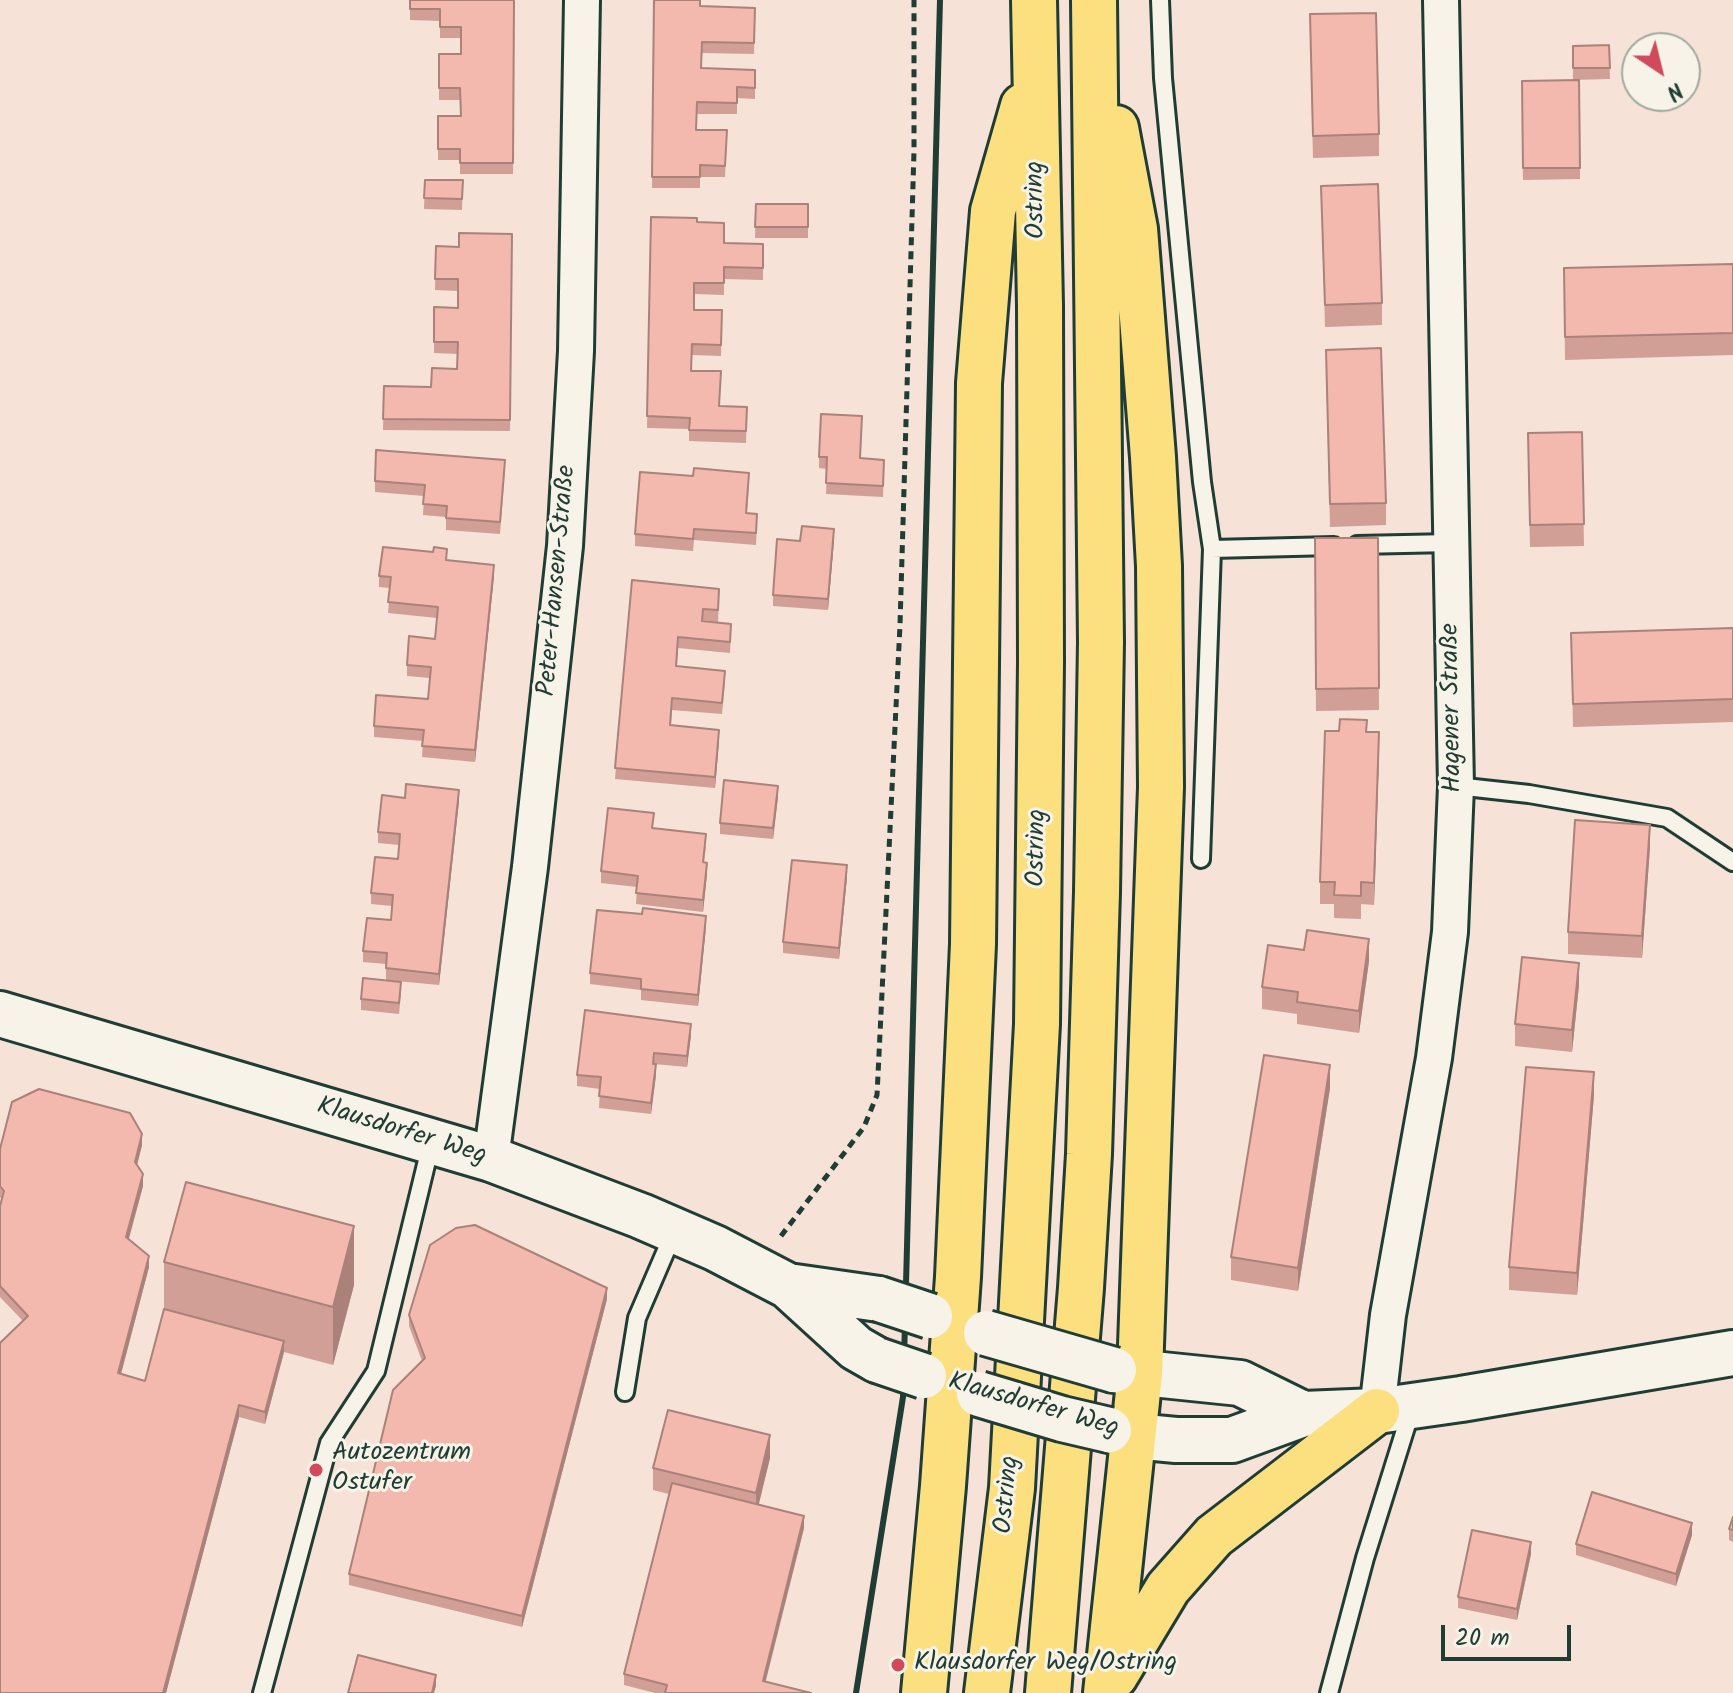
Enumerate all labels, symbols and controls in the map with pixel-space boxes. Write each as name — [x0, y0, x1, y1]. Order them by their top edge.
north arrow — [1621, 32, 1701, 112]
text: N — [1658, 72, 1690, 109]
street label: Ostring — [1022, 161, 1054, 239]
street label: Peter-Hansen-Straße — [533, 464, 585, 698]
street label: Hagener Straße — [1437, 623, 1471, 793]
street label: Ostring — [1023, 809, 1055, 887]
street label: Klausdorfer Weg — [312, 1092, 490, 1174]
street label: Klausdorfer Weg — [944, 1368, 1122, 1446]
place label: Autozentrum Ostufer — [332, 1439, 471, 1500]
street label: Ostring — [990, 1455, 1028, 1535]
marker: Autozentrum Ostufer — [307, 1461, 325, 1479]
scale bar — [1445, 1609, 1575, 1659]
text: 20 m — [1455, 1619, 1510, 1658]
place label: Klausdorfer Weg/Ostring — [914, 1649, 1177, 1681]
marker: Klausdorfer Weg/Ostring — [889, 1656, 907, 1674]

